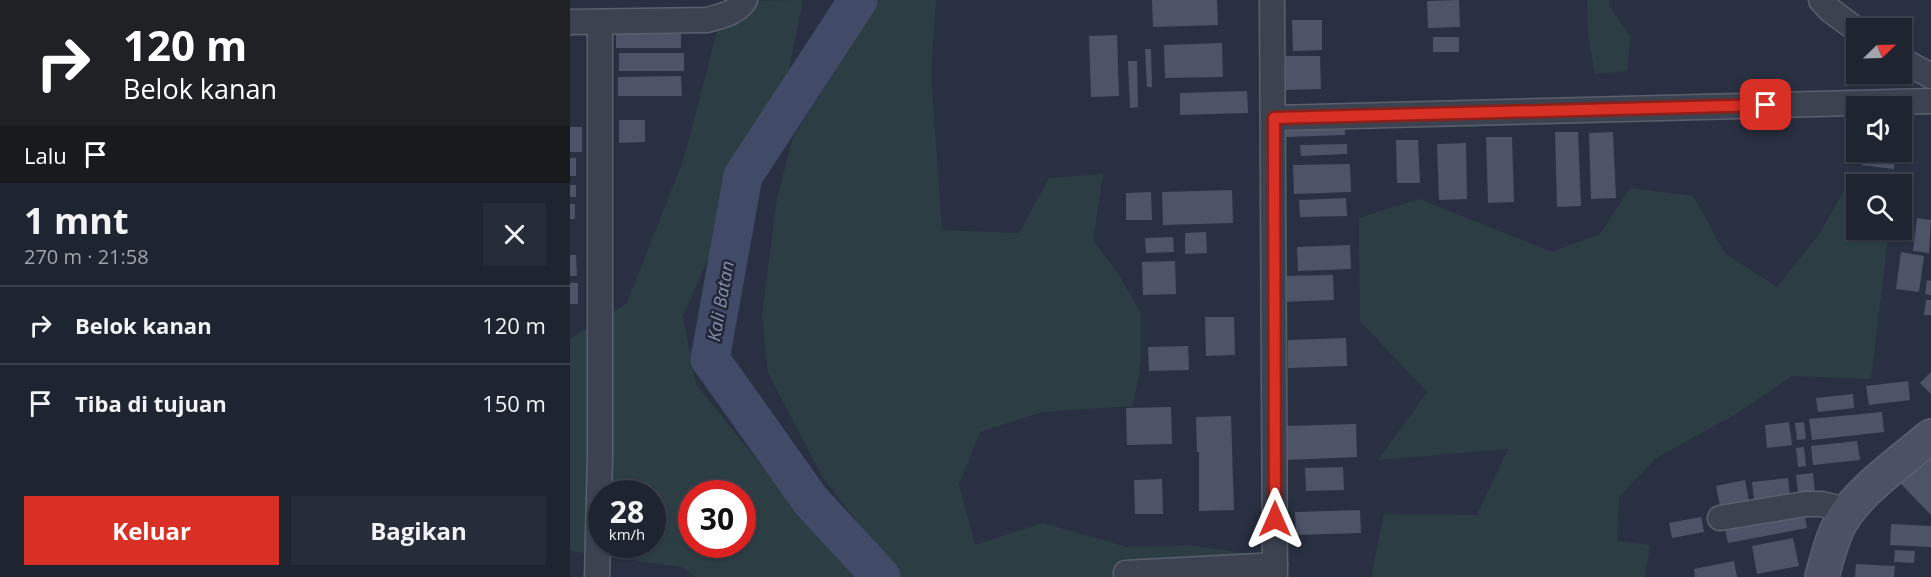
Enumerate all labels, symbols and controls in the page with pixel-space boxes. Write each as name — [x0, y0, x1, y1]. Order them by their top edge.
text: 120 m — [123, 16, 247, 73]
north arrow — [1846, 18, 1912, 84]
map controls — [1846, 18, 1912, 240]
icon: right — [24, 24, 102, 102]
text: Belok kanan — [123, 70, 277, 107]
pin — [1740, 79, 1791, 130]
icon: arrive — [1749, 88, 1782, 121]
button: sound — [1846, 96, 1912, 162]
icon: arrive — [79, 138, 112, 171]
text: Lalu — [24, 140, 67, 170]
button: search — [1846, 174, 1912, 240]
text: 1 mnt — [24, 196, 129, 245]
button: close — [483, 203, 546, 266]
text: 270 m · 21:58 — [24, 243, 149, 270]
water label: Kali Batan — [701, 259, 739, 343]
icon: right — [24, 309, 57, 342]
text: Belok kanan — [75, 310, 212, 340]
text: 120 m — [482, 310, 546, 340]
icon: arrive — [24, 387, 57, 420]
text: Tiba di tujuan — [75, 388, 227, 418]
text: 150 m — [482, 388, 546, 418]
speed limit sign: 30 — [678, 480, 756, 558]
position arrow — [1243, 487, 1307, 551]
text: 28 — [610, 491, 644, 532]
button: Keluar — [24, 496, 279, 565]
button: Bagikan — [291, 496, 546, 565]
text: km/h — [609, 524, 645, 544]

